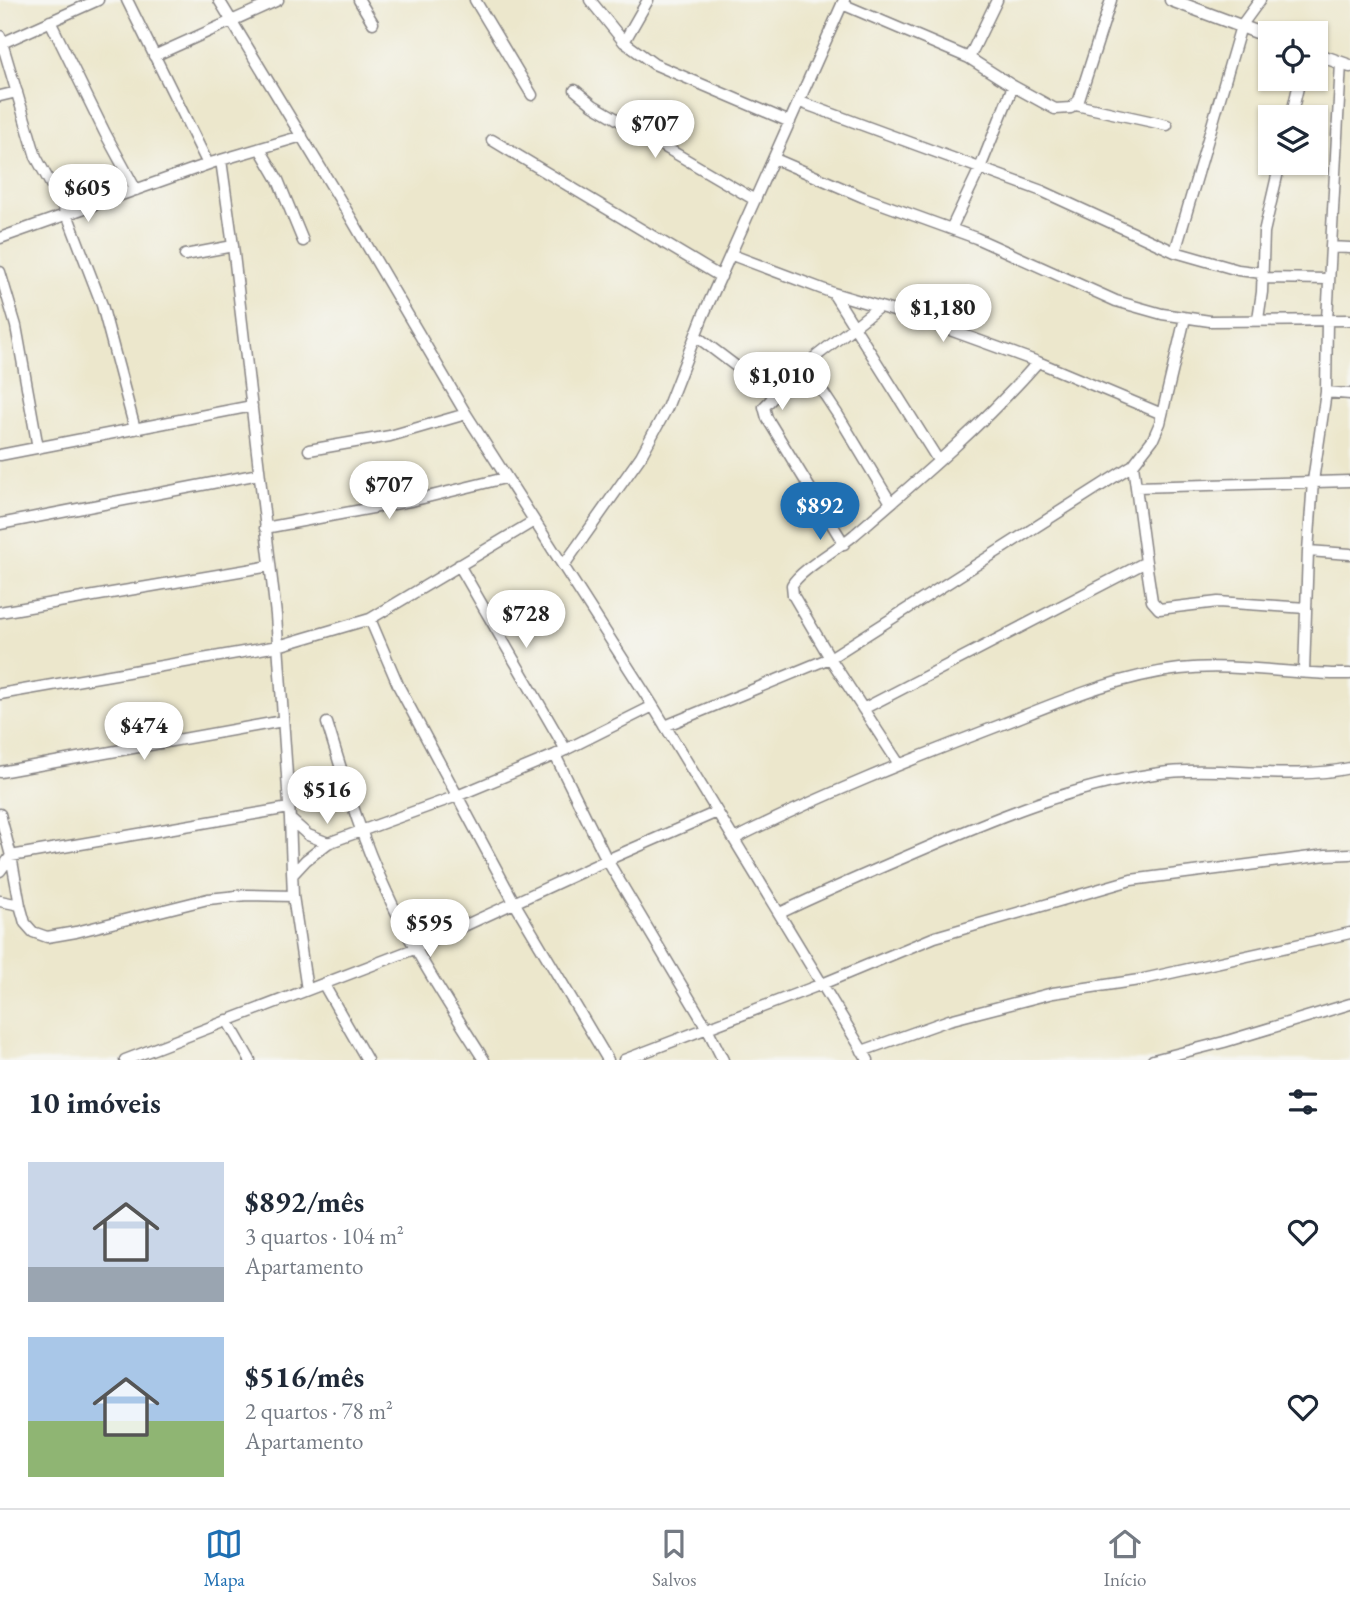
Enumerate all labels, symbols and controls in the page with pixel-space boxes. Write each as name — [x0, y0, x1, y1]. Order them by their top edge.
map controls — [1258, 21, 1328, 175]
button: locate — [1258, 21, 1328, 91]
pin: $707 — [614, 100, 696, 160]
button: layers — [1258, 105, 1328, 175]
text: $707 — [631, 108, 679, 138]
pin: $605 — [47, 164, 129, 224]
text: $605 — [64, 172, 112, 202]
pin: $1,180 — [886, 284, 1000, 344]
text: $1,180 — [911, 292, 975, 322]
pin: $1,010 — [725, 352, 839, 412]
text: $1,010 — [750, 360, 814, 390]
pin: $707 — [348, 462, 430, 521]
text: $707 — [365, 469, 413, 499]
pin: $892 — [779, 482, 861, 542]
text: $892 — [796, 490, 844, 520]
pin: $728 — [485, 590, 567, 650]
text: $728 — [502, 598, 550, 628]
pin: $474 — [103, 702, 185, 762]
text: $474 — [120, 710, 168, 740]
pin: $516 — [286, 766, 368, 826]
text: $516 — [303, 774, 351, 804]
pin: $595 — [389, 900, 471, 959]
text: $595 — [406, 907, 454, 937]
text: 10 imóveis — [28, 1083, 161, 1122]
icon: filters — [1284, 1083, 1322, 1121]
text: $892/mês — [245, 1182, 364, 1221]
icon: home — [84, 1190, 168, 1274]
icon: heart — [1284, 1213, 1322, 1251]
text: 3 quartos · 104 m² — [245, 1221, 404, 1251]
text: Apartamento — [245, 1251, 363, 1281]
text: $516/mês — [245, 1357, 364, 1396]
icon: home — [84, 1365, 168, 1449]
icon: heart — [1284, 1388, 1322, 1426]
text: 2 quartos · 78 m² — [245, 1396, 393, 1426]
text: Apartamento — [245, 1426, 363, 1456]
tab: Mapa — [204, 1525, 245, 1592]
tab: Salvos — [652, 1525, 696, 1592]
tab: Início — [1104, 1525, 1146, 1592]

